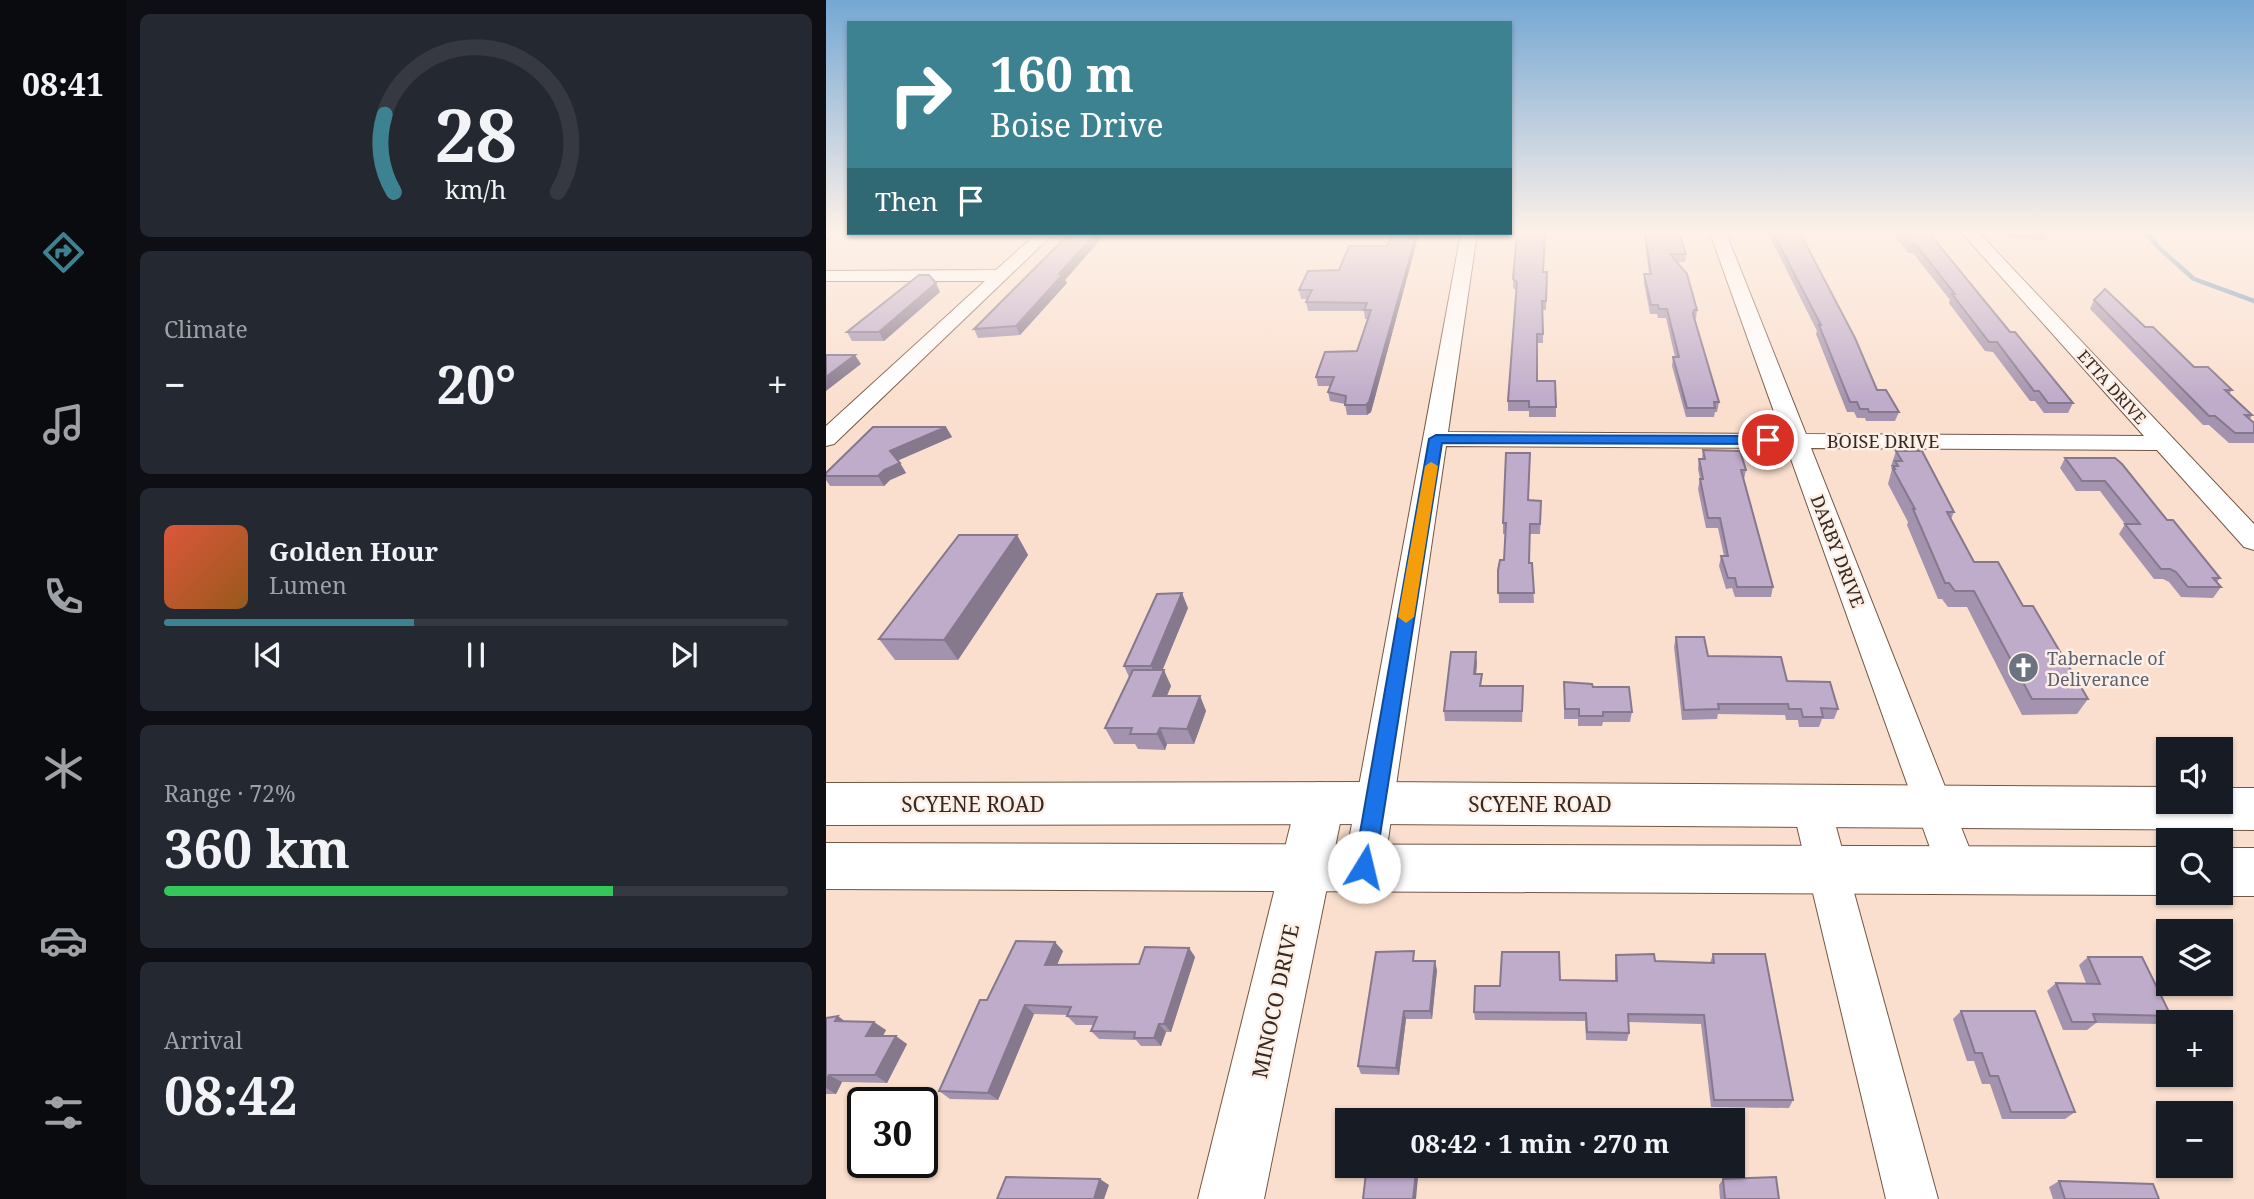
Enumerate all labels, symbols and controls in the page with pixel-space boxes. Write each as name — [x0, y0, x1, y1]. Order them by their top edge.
text: 160 m — [990, 40, 1134, 106]
icon: right — [875, 49, 966, 140]
text: 08:41 — [22, 62, 104, 105]
text: 28 — [435, 84, 517, 183]
text: Boise Drive — [990, 103, 1164, 146]
text: km/h — [445, 171, 507, 205]
icon: arrive — [952, 182, 990, 220]
text: Then — [875, 183, 938, 219]
icon: directions — [39, 228, 88, 277]
text: Climate — [164, 313, 248, 345]
street label: ETTA DRIVE — [2073, 345, 2151, 429]
text: 20° — [437, 348, 516, 419]
text: − — [164, 358, 186, 410]
text: + — [767, 358, 788, 410]
icon: music — [39, 400, 88, 449]
pin — [1738, 410, 1798, 470]
icon: arrive — [1749, 421, 1787, 459]
street label: BOISE DRIVE — [1827, 429, 1939, 453]
street label: DARBY DRIVE — [1805, 491, 1871, 611]
text: Golden Hour — [269, 533, 438, 569]
text: Lumen — [269, 569, 347, 601]
icon: phone — [39, 572, 88, 621]
icon: previous — [249, 636, 287, 674]
icon: pause — [457, 636, 495, 674]
icon: next — [665, 636, 703, 674]
place label: Tabernacle of Deliverance — [2047, 646, 2166, 691]
church icon: Tabernacle of Deliverance — [2007, 651, 2041, 685]
map controls — [2156, 737, 2233, 1178]
button: sound — [2156, 737, 2233, 814]
icon: climate — [39, 744, 88, 793]
text: Range · 72% — [164, 777, 296, 809]
street label: SCYENE ROAD — [901, 790, 1045, 818]
street label: SCYENE ROAD — [1468, 790, 1612, 818]
text: 360 km — [164, 812, 350, 883]
button: search — [2156, 828, 2233, 905]
position arrow — [1327, 830, 1401, 904]
icon: car — [39, 916, 88, 965]
button: layers — [2156, 919, 2233, 996]
street label: MINOCO DRIVE — [1245, 921, 1305, 1081]
button: + — [2156, 1010, 2233, 1087]
text: Arrival — [164, 1024, 243, 1056]
text: 08:42 — [164, 1059, 297, 1130]
speed limit sign: 30 — [847, 1087, 938, 1178]
icon: filters — [39, 1088, 88, 1137]
button: − — [2156, 1101, 2233, 1178]
text: 08:42 · 1 min · 270 m — [1410, 1125, 1670, 1161]

